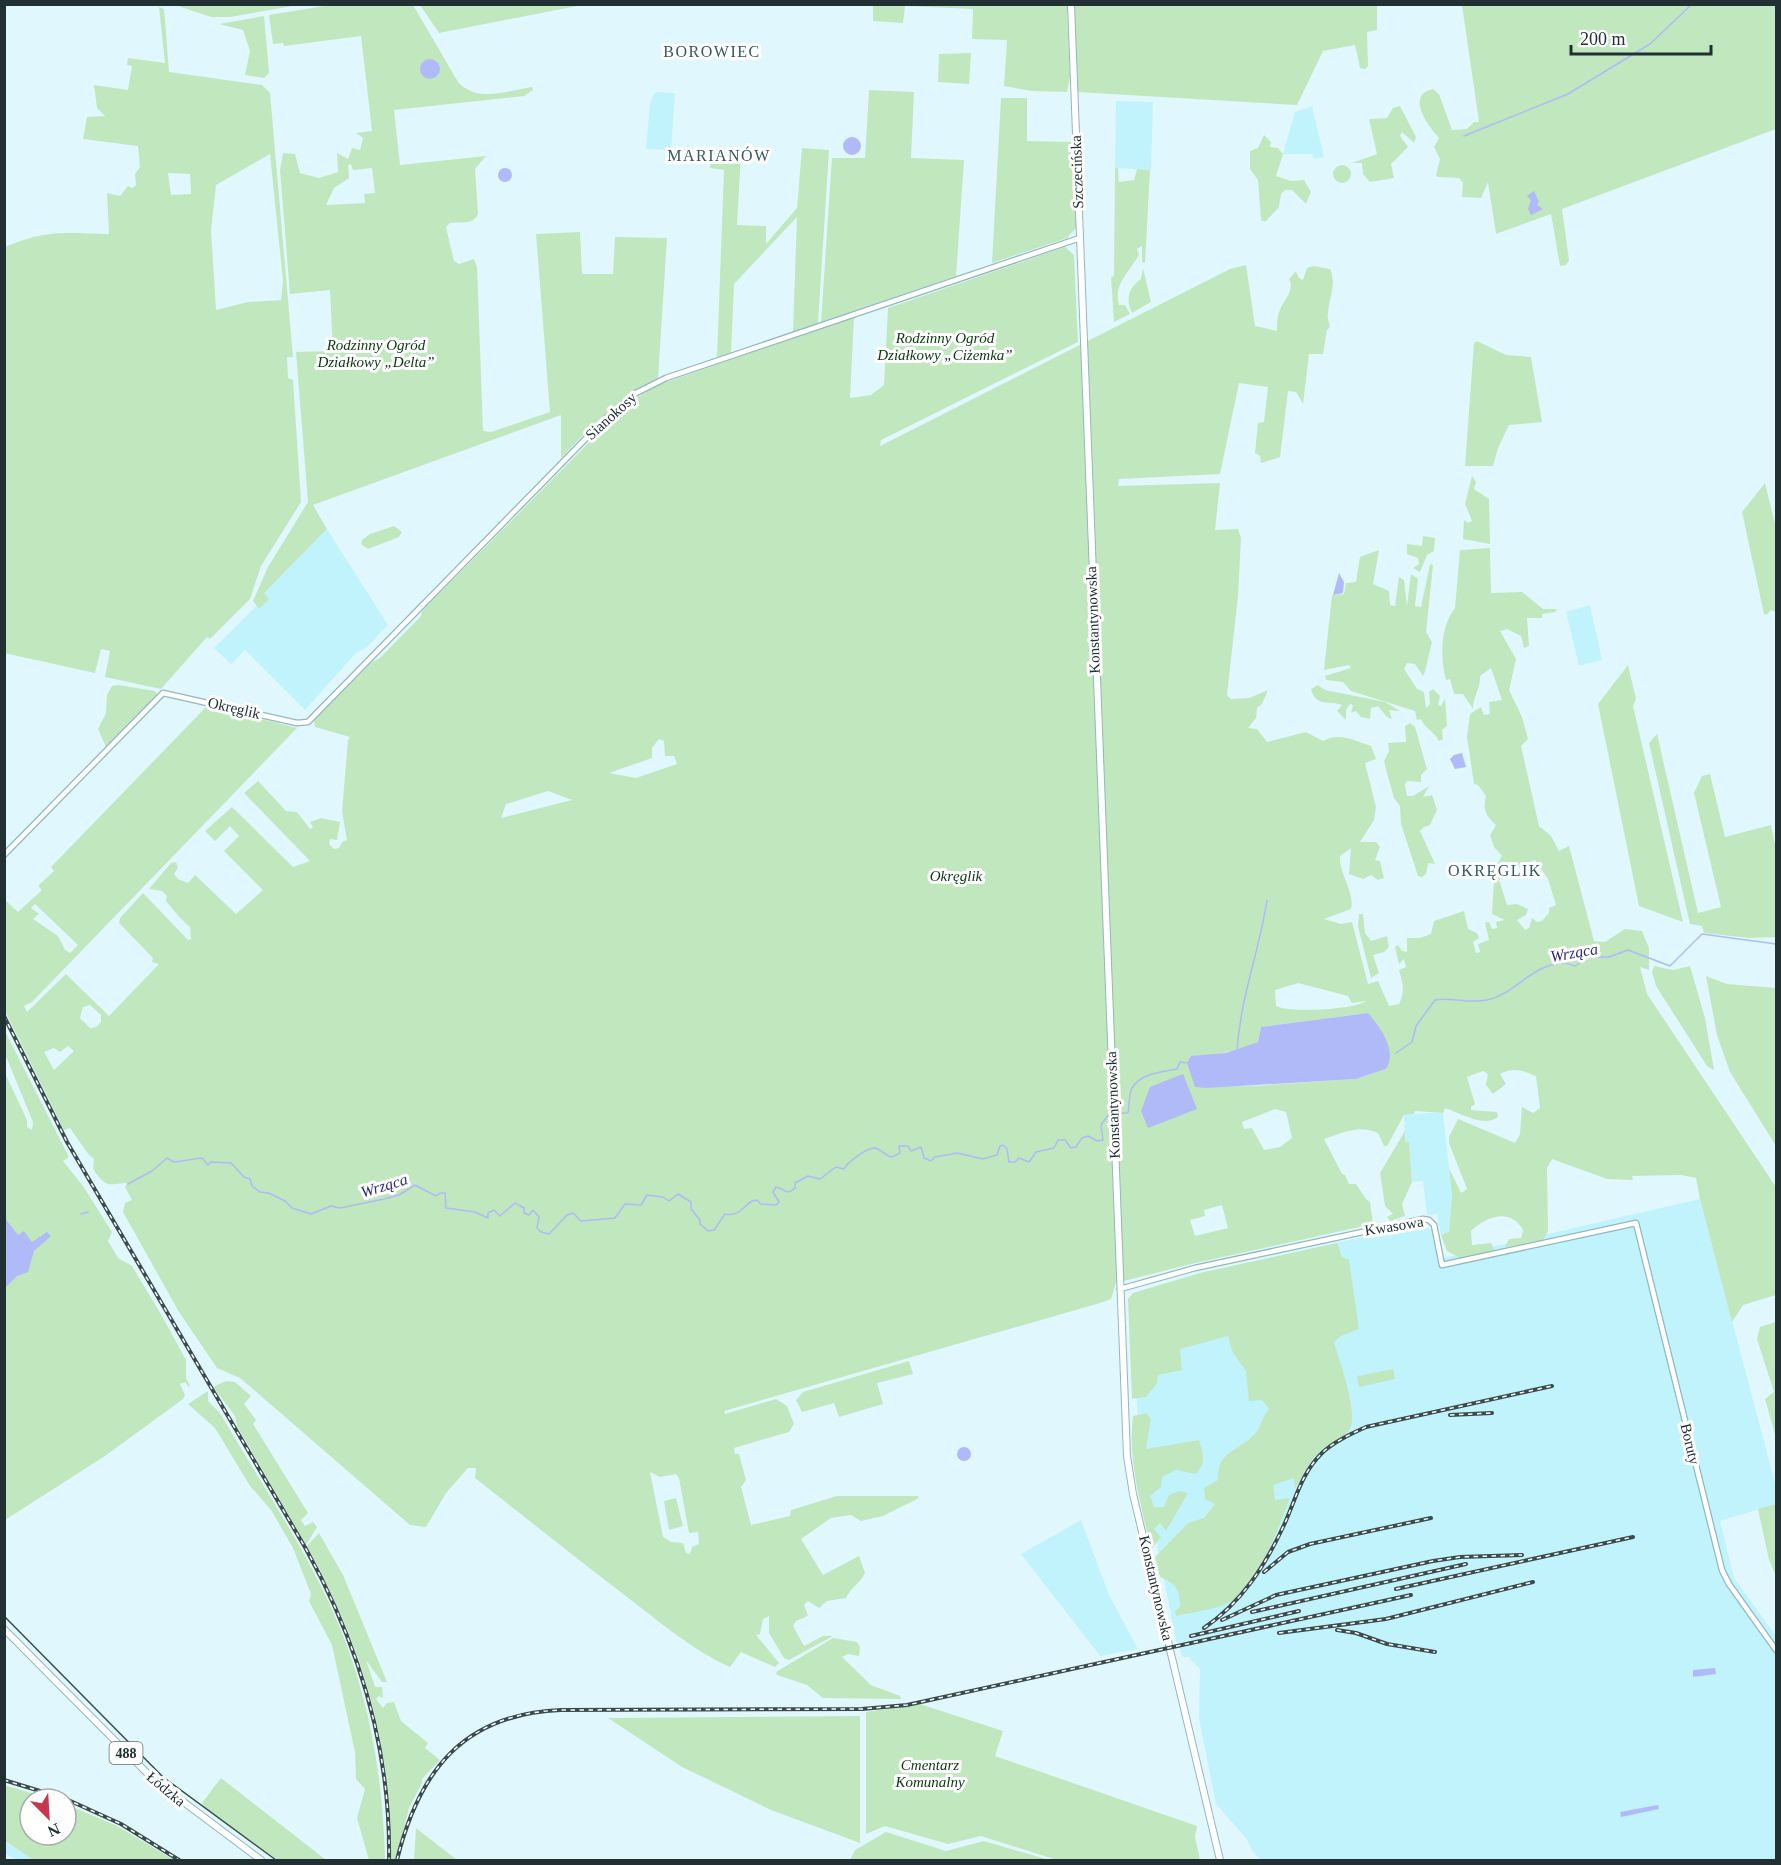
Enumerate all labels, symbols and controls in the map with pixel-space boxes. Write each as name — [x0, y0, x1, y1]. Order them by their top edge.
scale bar — [1571, 18, 1710, 56]
text: 200 m — [1580, 29, 1626, 49]
district label: BOROWIEC — [663, 43, 761, 60]
street label: Szczecińska — [1068, 135, 1086, 209]
district label: MARIANÓW — [667, 146, 771, 164]
park label: Rodzinny Ogród Działkowy „Ciżemka” — [876, 330, 1013, 363]
park label: Rodzinny Ogród Działkowy „Delta” — [316, 337, 435, 370]
street label: Sianokosy — [582, 389, 640, 443]
street label: Konstantynowska — [1083, 566, 1103, 674]
street label: Okręglik — [206, 694, 262, 722]
district label: OKRĘGLIK — [1448, 862, 1542, 880]
park label: Okręglik — [930, 868, 983, 884]
water label: Wrząca — [1549, 940, 1599, 966]
street label: Konstantynowska — [1103, 1051, 1123, 1159]
water label: Wrząca — [359, 1170, 410, 1202]
street label: Kwasowa — [1364, 1213, 1425, 1239]
street label: Boruty — [1678, 1422, 1703, 1467]
street label: Konstantynowska — [1136, 1534, 1176, 1642]
road number: 488 — [110, 1742, 142, 1764]
park label: Cmentarz Komunalny — [894, 1757, 965, 1790]
street label: Łódzka — [144, 1768, 189, 1810]
north arrow — [18, 1787, 78, 1847]
text: N — [45, 1820, 63, 1841]

